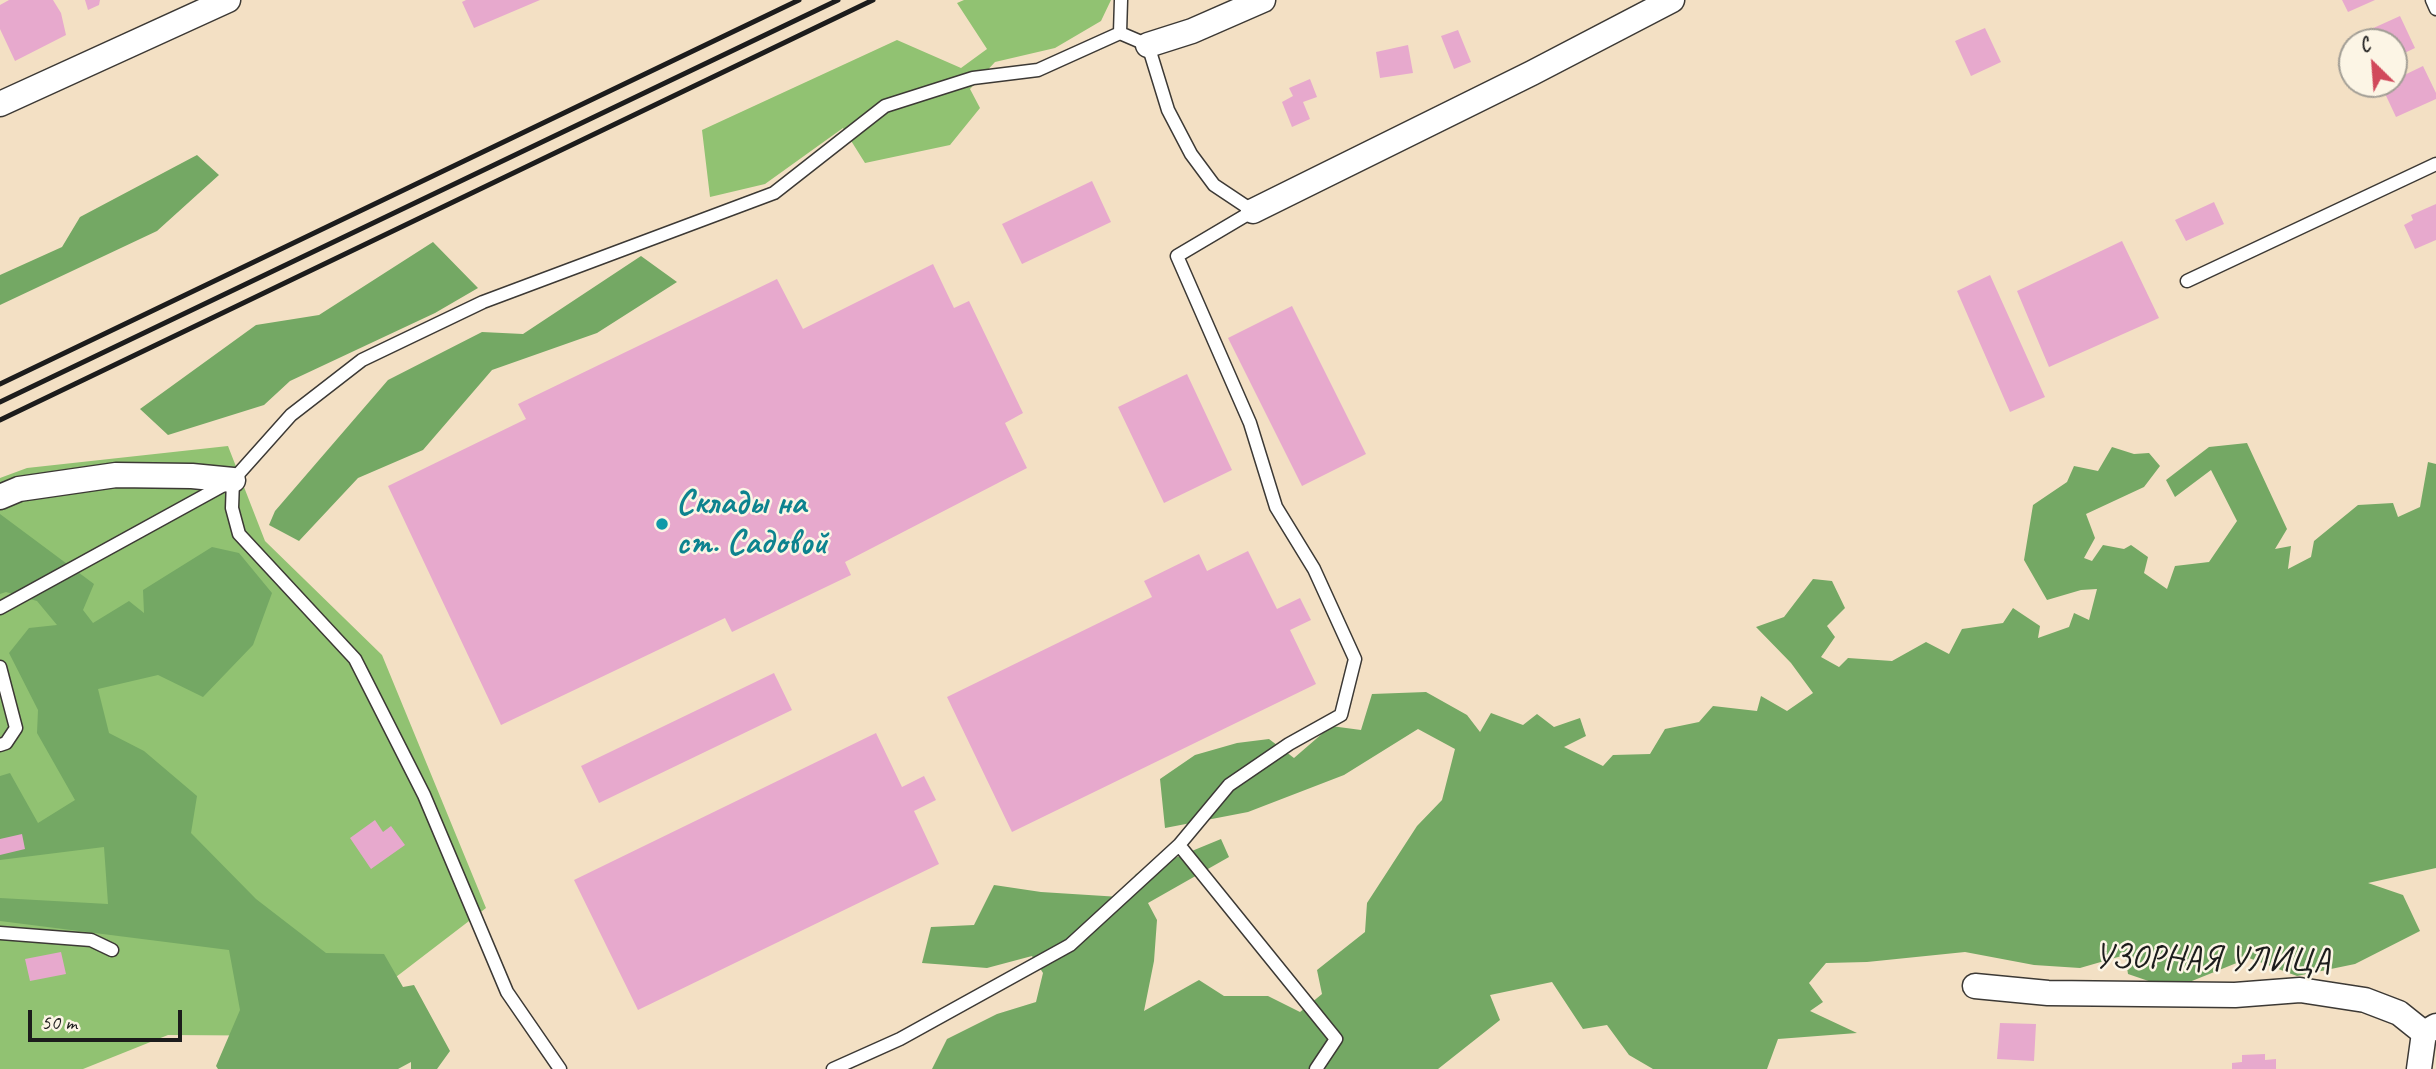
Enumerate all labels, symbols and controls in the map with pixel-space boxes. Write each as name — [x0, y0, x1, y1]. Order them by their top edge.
north arrow — [2338, 28, 2408, 98]
text: С — [2356, 33, 2374, 59]
place label: Склады на ст. Садовой — [676, 483, 827, 565]
marker: Склады на ст. Садовой — [654, 516, 670, 532]
street label: УЗОРНАЯ УЛИЦА — [2094, 937, 2330, 983]
scale bar — [32, 996, 186, 1040]
text: 50 m — [41, 1009, 77, 1035]

